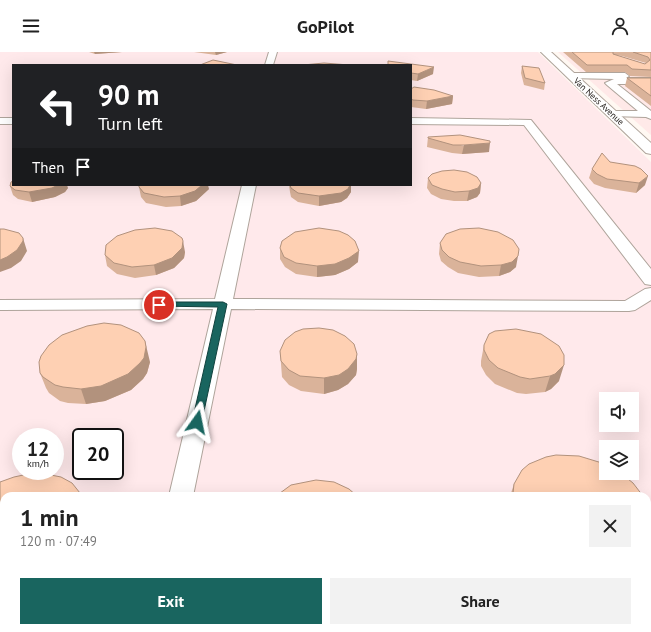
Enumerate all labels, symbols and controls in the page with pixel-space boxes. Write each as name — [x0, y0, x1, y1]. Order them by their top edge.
icon: menu — [20, 15, 42, 37]
text: GoPilot — [297, 15, 354, 38]
icon: person — [609, 15, 631, 37]
street label: Van Ness Avenue — [571, 74, 627, 127]
text: 90 m — [98, 76, 159, 113]
icon: left — [32, 80, 84, 132]
text: Turn left — [98, 112, 163, 135]
icon: arrive — [72, 156, 94, 178]
text: Then — [32, 158, 64, 177]
pin — [142, 288, 176, 322]
icon: arrive — [148, 294, 170, 316]
map controls — [599, 392, 639, 480]
button: sound — [599, 392, 639, 432]
position arrow — [176, 401, 218, 443]
speed limit sign: 20 — [72, 428, 124, 480]
text: 12 — [27, 436, 49, 462]
button: layers — [599, 440, 639, 480]
text: km/h — [27, 457, 49, 470]
text: 1 min — [20, 502, 79, 533]
button: close — [589, 505, 631, 547]
text: 120 m · 07:49 — [20, 533, 97, 550]
button: Exit — [20, 578, 322, 624]
button: Share — [330, 578, 631, 624]

